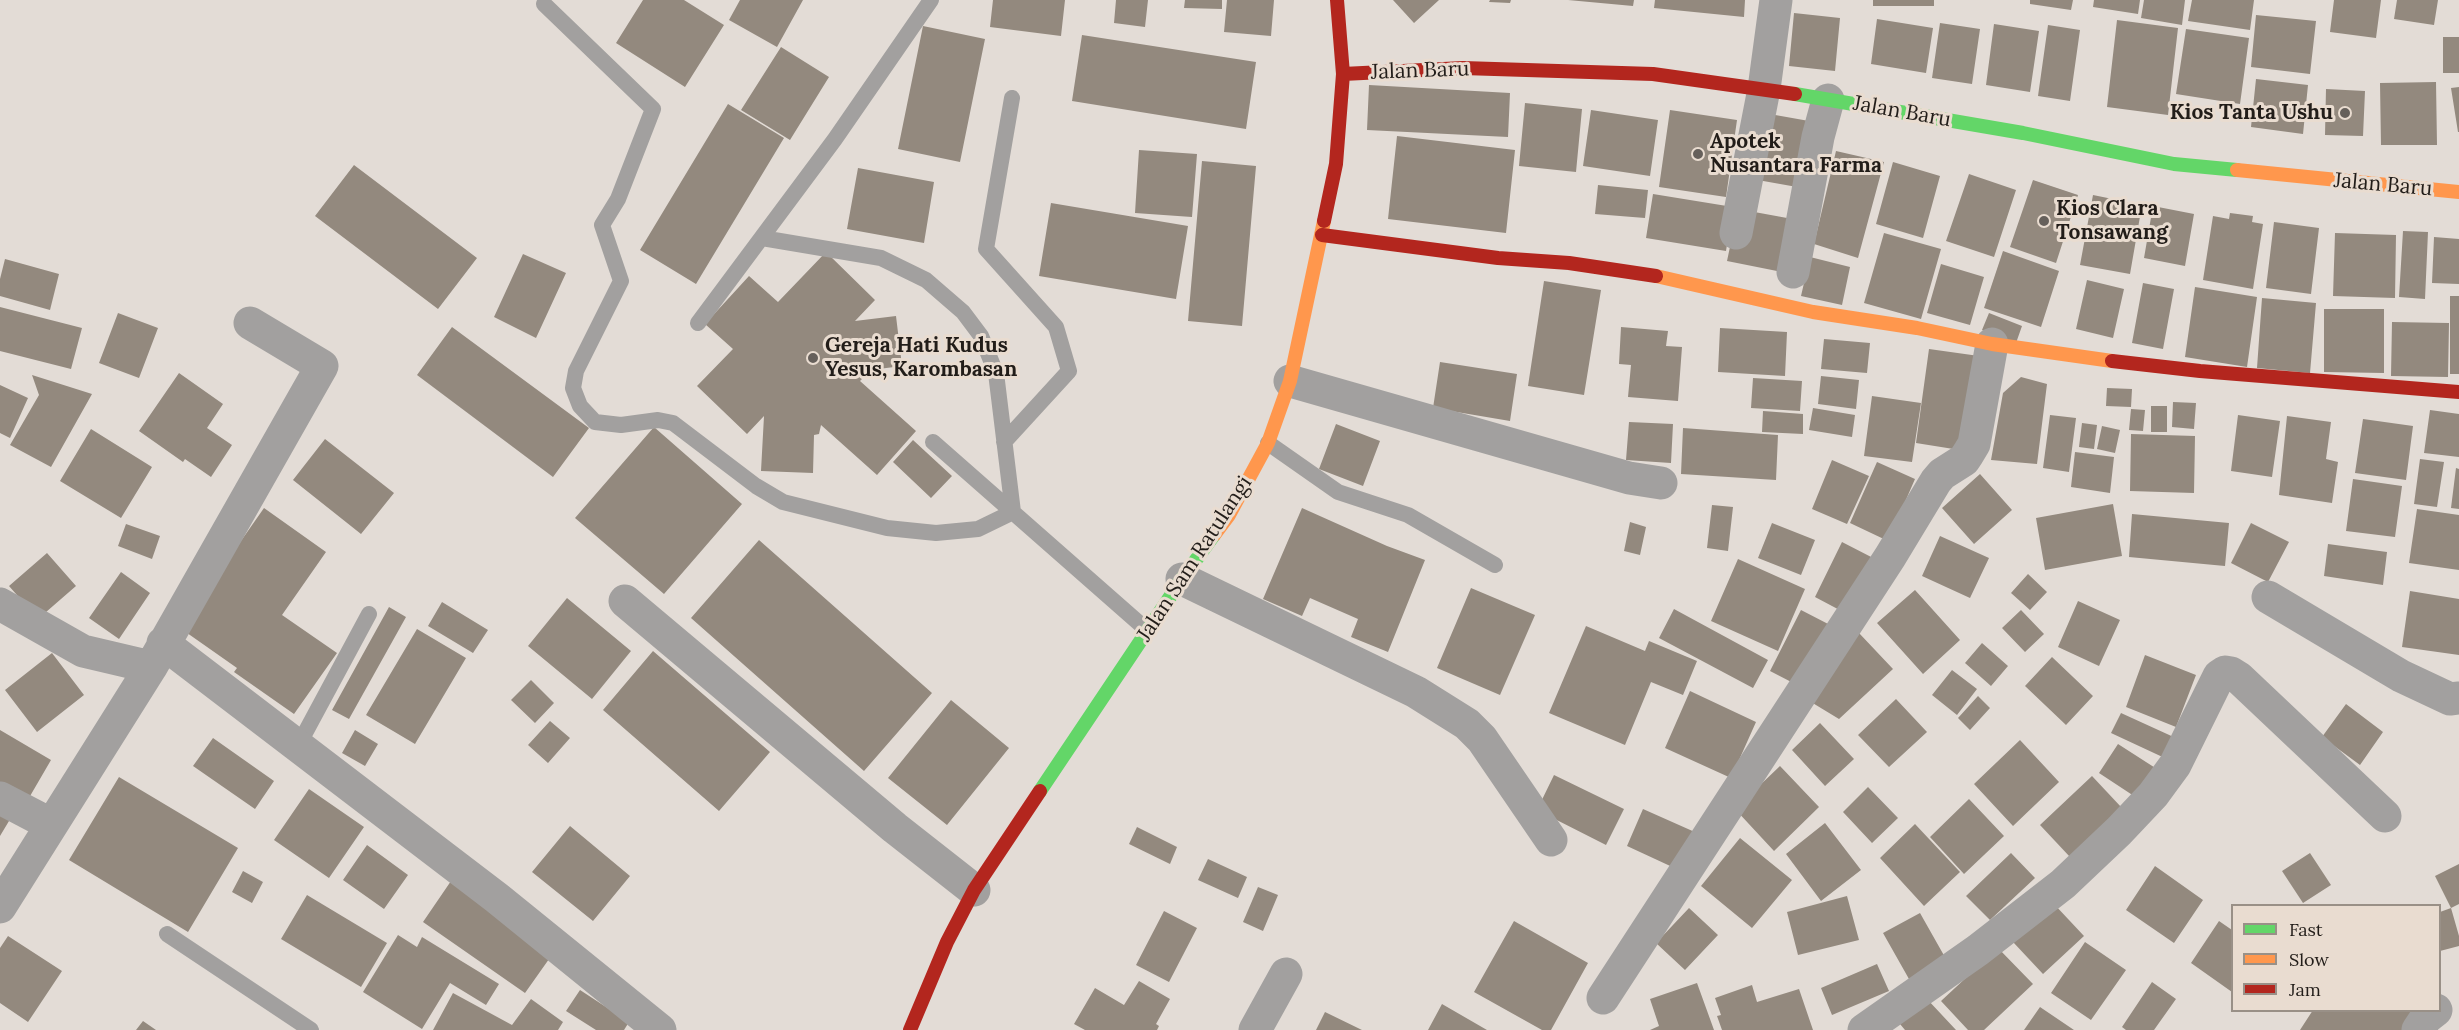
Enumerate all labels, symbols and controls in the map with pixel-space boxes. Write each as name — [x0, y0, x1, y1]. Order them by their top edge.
street label: Jalan Baru — [1370, 57, 1470, 85]
street label: Jalan Baru — [1851, 91, 1953, 133]
place label: Kios Tanta Ushu — [2170, 100, 2333, 126]
marker: Kios Tanta Ushu — [2338, 106, 2352, 120]
place label: Apotek Nusantara Farma — [1710, 129, 1882, 179]
marker: Apotek Nusantara Farma — [1691, 147, 1705, 161]
street label: Jalan Baru — [2333, 168, 2433, 202]
place label: Kios Clara Tonsawang — [2056, 196, 2168, 246]
marker: Kios Clara Tonsawang — [2037, 214, 2051, 228]
place label: Gereja Hati Kudus Yesus, Karombasan — [825, 333, 1017, 383]
marker: Gereja Hati Kudus Yesus, Karombasan — [806, 351, 820, 365]
street label: Jalan Sam Ratulangi — [1132, 472, 1258, 646]
legend — [2231, 904, 2441, 1012]
text: Fast — [2289, 918, 2323, 941]
text: Slow — [2289, 948, 2329, 971]
text: Jam — [2289, 978, 2321, 1001]

